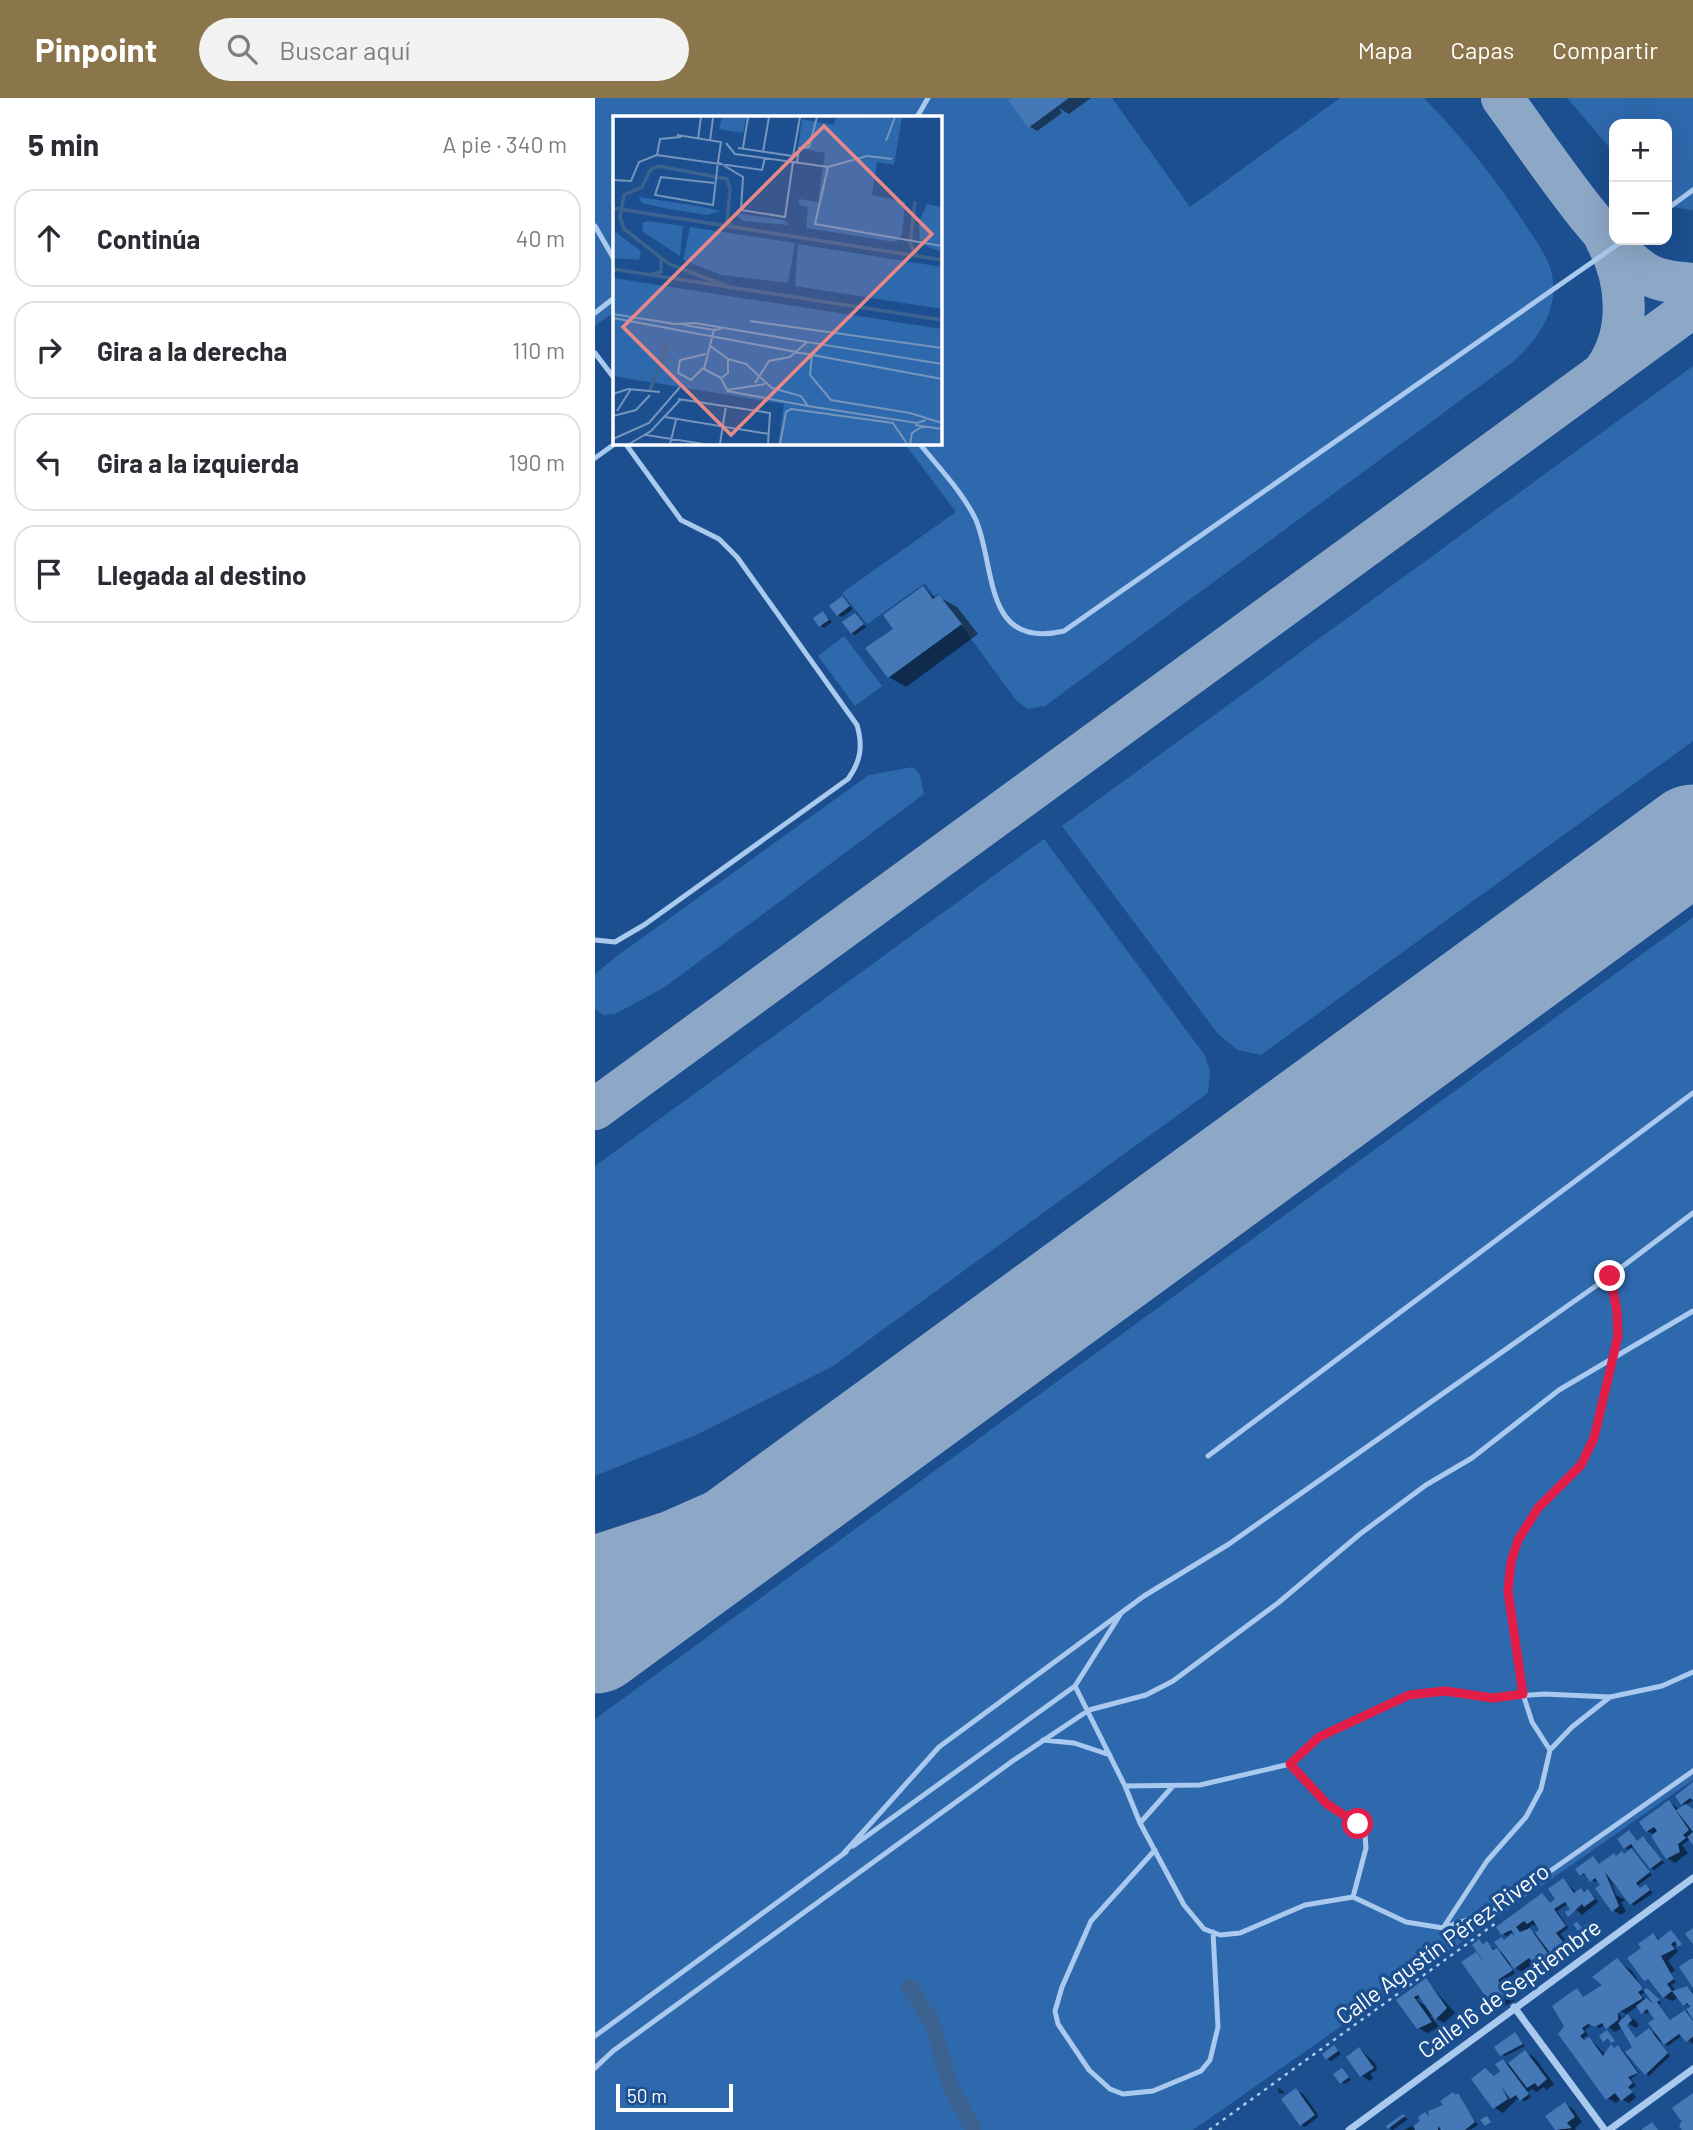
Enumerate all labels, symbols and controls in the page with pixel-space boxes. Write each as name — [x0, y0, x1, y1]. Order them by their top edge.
search box — [199, 18, 689, 81]
text: Pinpoint — [35, 29, 157, 69]
icon: search — [223, 30, 261, 68]
text: Buscar aquí — [279, 34, 410, 65]
text: Mapa — [1358, 35, 1413, 64]
text: Capas — [1451, 35, 1514, 64]
text: Compartir — [1552, 35, 1658, 64]
inset map — [613, 116, 941, 444]
map controls — [1609, 119, 1672, 245]
button: + — [1609, 119, 1672, 182]
text: 5 min — [28, 126, 99, 162]
text: A pie · 340 m — [442, 130, 567, 158]
button: − — [1609, 182, 1672, 245]
icon: ahead — [30, 219, 68, 257]
text: Continúa — [97, 223, 200, 254]
text: 40 m — [516, 224, 565, 252]
icon: right — [30, 331, 68, 369]
text: Gira a la derecha — [97, 335, 287, 366]
text: 110 m — [512, 336, 565, 364]
icon: left — [30, 443, 68, 481]
text: Gira a la izquierda — [97, 447, 299, 478]
text: 190 m — [508, 448, 565, 476]
icon: arrive — [30, 555, 68, 593]
text: Llegada al destino — [97, 559, 306, 590]
route end — [1594, 1260, 1625, 1291]
route start — [1342, 1808, 1373, 1839]
street label: Calle Agustín Pérez Rivero — [1330, 1856, 1554, 2030]
street label: Calle16 de Septiembre — [1412, 1912, 1606, 2064]
scale bar — [616, 2081, 733, 2113]
text: 50 m — [627, 2084, 667, 2107]

